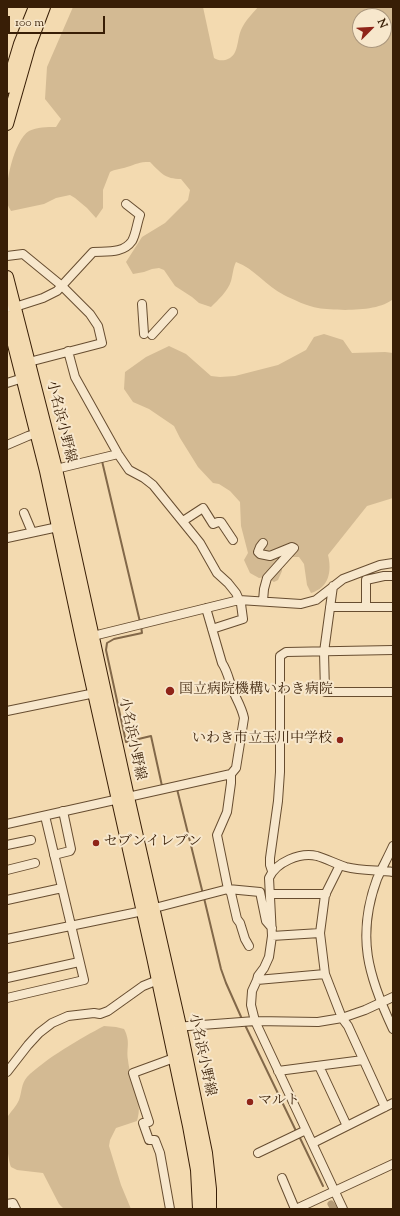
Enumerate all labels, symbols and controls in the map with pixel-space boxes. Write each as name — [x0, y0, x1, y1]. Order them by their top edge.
scale bar — [10, 8, 107, 34]
north arrow — [352, 8, 392, 48]
text: 100 m — [15, 14, 44, 32]
text: N — [373, 16, 391, 31]
street label: 小名浜小野線 — [42, 379, 78, 465]
place label: 国立病院機構いわき病院 — [179, 683, 333, 699]
marker: 国立病院機構いわき病院 — [164, 685, 176, 697]
street label: 小名浜小野線 — [114, 696, 148, 782]
place label: いわき市立玉川中学校 — [192, 732, 332, 748]
marker: いわき市立玉川中学校 — [335, 735, 345, 745]
place label: セブンイレブン — [104, 835, 202, 851]
marker: セブンイレブン — [91, 838, 101, 848]
street label: 小名浜小野線 — [184, 1012, 218, 1098]
place label: マルト — [258, 1094, 300, 1110]
marker: マルト — [245, 1097, 255, 1107]

